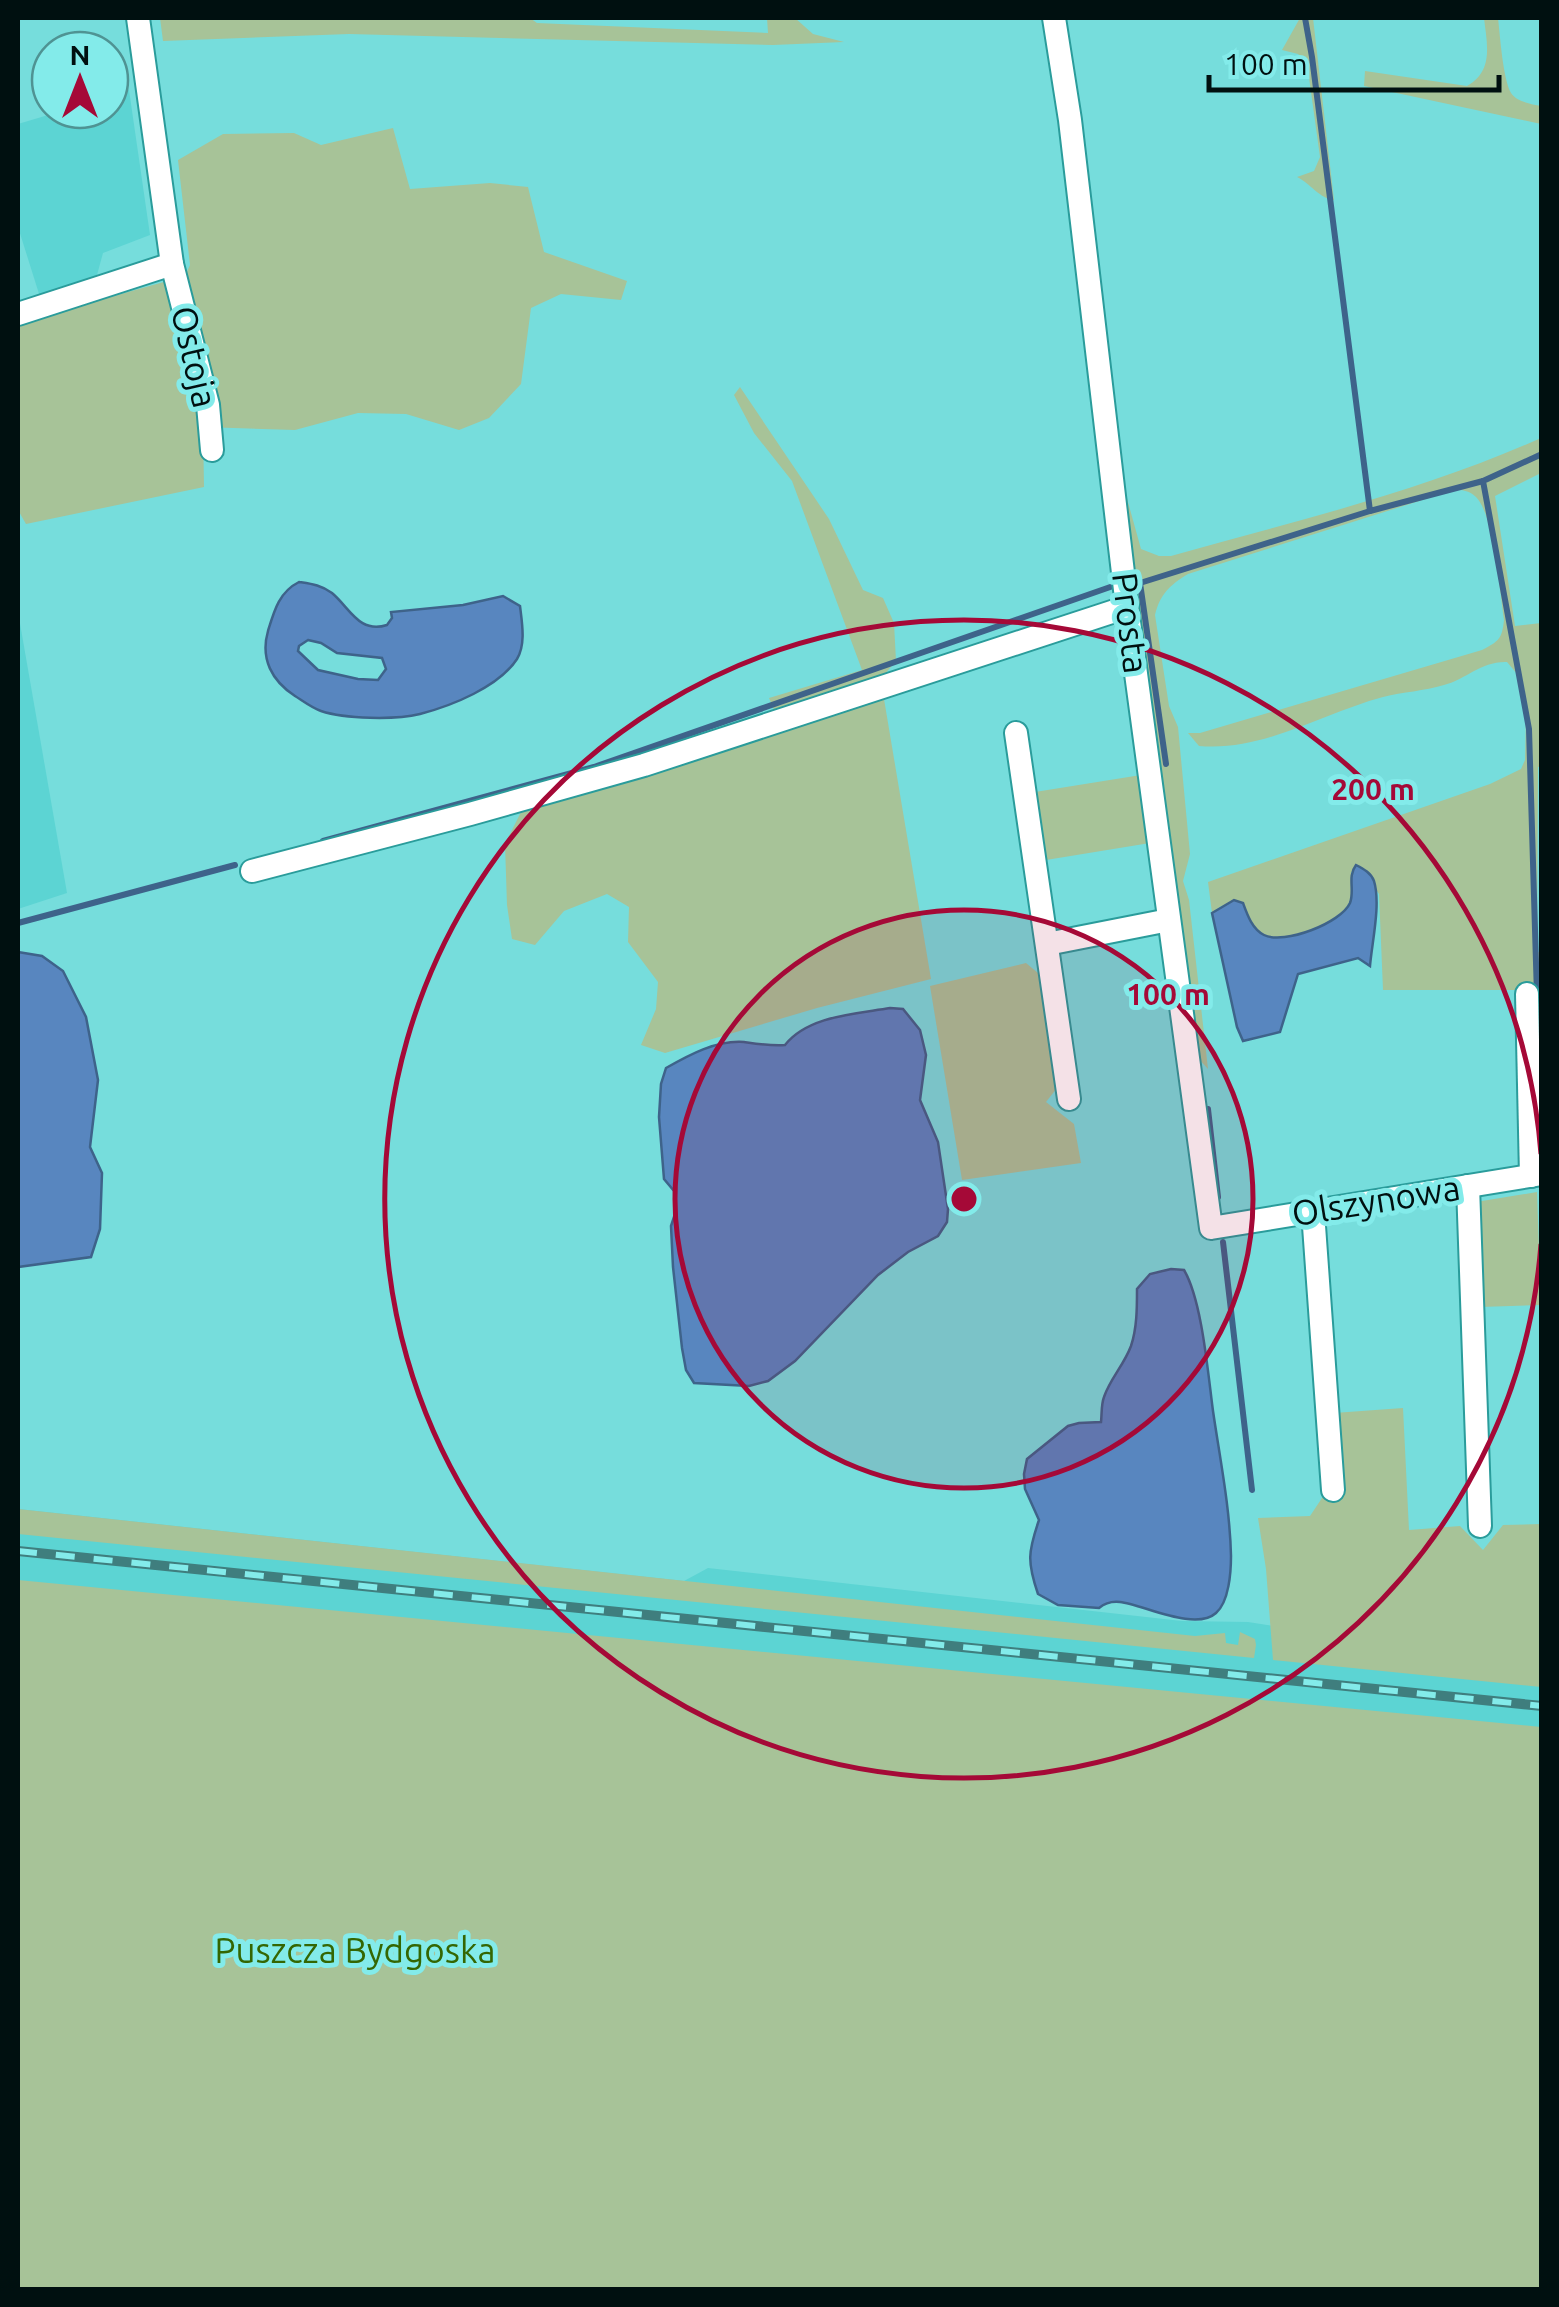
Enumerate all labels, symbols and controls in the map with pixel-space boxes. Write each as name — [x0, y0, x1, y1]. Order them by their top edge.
north arrow — [30, 30, 130, 130]
scale bar — [1209, 30, 1499, 92]
text: N — [70, 39, 90, 70]
text: 100 m — [1224, 47, 1308, 81]
street label: Ostoja — [164, 302, 226, 411]
street label: Prosta — [1105, 570, 1157, 676]
text: 200 m — [1331, 772, 1415, 806]
text: 100 m — [1126, 977, 1210, 1011]
street label: Olszynowa — [1289, 1167, 1463, 1233]
centre of rings — [946, 1181, 982, 1217]
park label: Puszcza Bydgoska — [214, 1930, 496, 1970]

